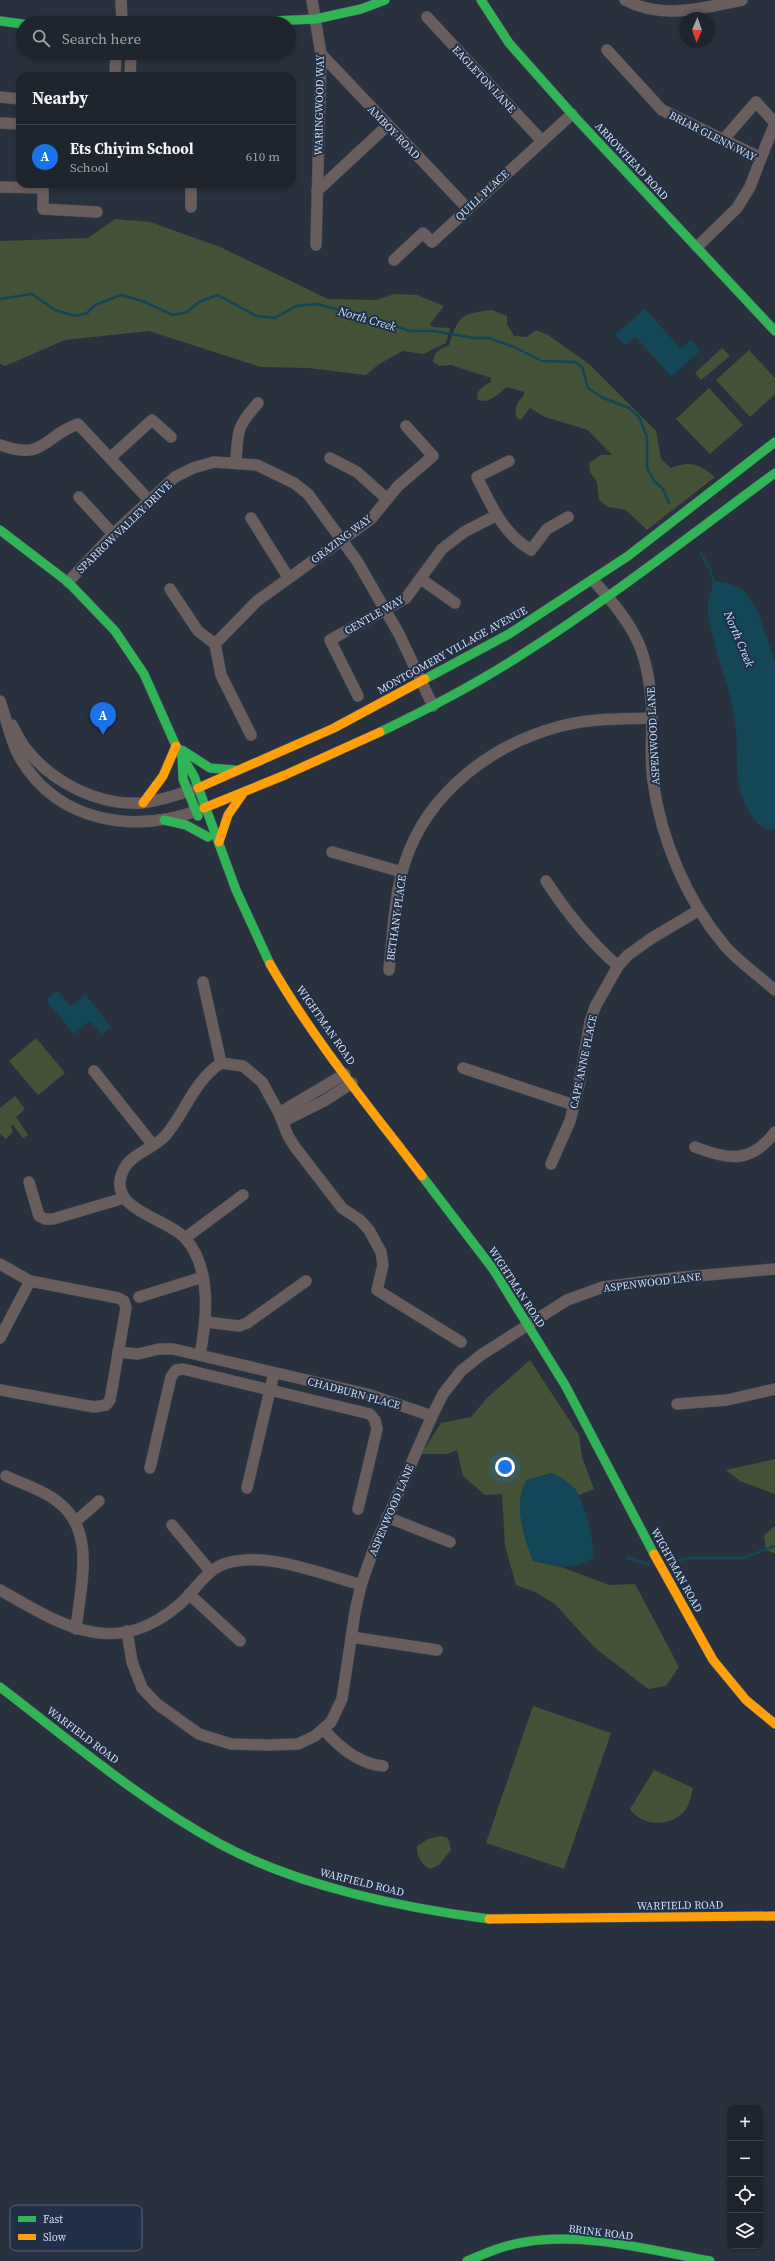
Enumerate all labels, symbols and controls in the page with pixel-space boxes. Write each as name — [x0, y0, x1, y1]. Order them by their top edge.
north arrow — [679, 12, 715, 48]
search box — [16, 16, 296, 60]
icon: search — [30, 27, 52, 49]
text: Search here — [62, 28, 141, 49]
street label: EAGLETON LANE — [448, 42, 519, 117]
street label: WARINGWOOD WAY — [311, 54, 328, 156]
text: Nearby — [32, 86, 88, 110]
street label: AMBOY ROAD — [364, 102, 423, 163]
street label: BRIAR GLENN WAY — [666, 108, 759, 165]
street label: ARROWHEAD ROAD — [592, 119, 672, 204]
text: Ets Chiyim School — [70, 138, 194, 159]
text: A — [41, 148, 49, 165]
text: 610 m — [246, 148, 280, 165]
text: School — [70, 159, 109, 176]
street label: QUILL PLACE — [452, 166, 513, 224]
water label: North Creek — [335, 303, 398, 335]
street label: SPARROW VALLEY DRIVE — [74, 478, 175, 577]
street label: GRAZING WAY — [308, 512, 375, 567]
street label: GENTLE WAY — [342, 592, 407, 639]
street label: MONTGOMERY VILLAGE AVENUE — [375, 603, 530, 698]
water label: North Creek — [720, 608, 758, 670]
street label: ASPENWOOD LANE — [643, 686, 664, 785]
pin: A — [90, 702, 116, 735]
street label: BETHANY PLACE — [383, 874, 410, 962]
street label: WIGHTMAN ROAD — [292, 982, 359, 1068]
street label: CAPE ANNE PLACE — [566, 1013, 601, 1110]
street label: WIGHTMAN ROAD — [485, 1244, 549, 1331]
street label: ASPENWOOD LANE — [602, 1269, 702, 1296]
street label: CHADBURN PLACE — [306, 1374, 402, 1413]
your location — [495, 1457, 515, 1477]
street label: ASPENWOOD LANE — [365, 1462, 418, 1558]
street label: WIGHTMAN ROAD — [647, 1525, 706, 1615]
street label: WARFIELD ROAD — [44, 1703, 122, 1768]
street label: WARFIELD ROAD — [318, 1865, 406, 1900]
street label: WARFIELD ROAD — [637, 1897, 724, 1914]
map controls — [727, 2105, 763, 2249]
button: + — [727, 2105, 763, 2141]
button: − — [727, 2141, 763, 2177]
button: locate — [727, 2177, 763, 2213]
legend — [10, 2205, 142, 2251]
text: Fast — [43, 2212, 63, 2227]
button: layers — [727, 2213, 763, 2249]
street label: BRINK ROAD — [568, 2221, 634, 2244]
text: Slow — [43, 2230, 67, 2245]

